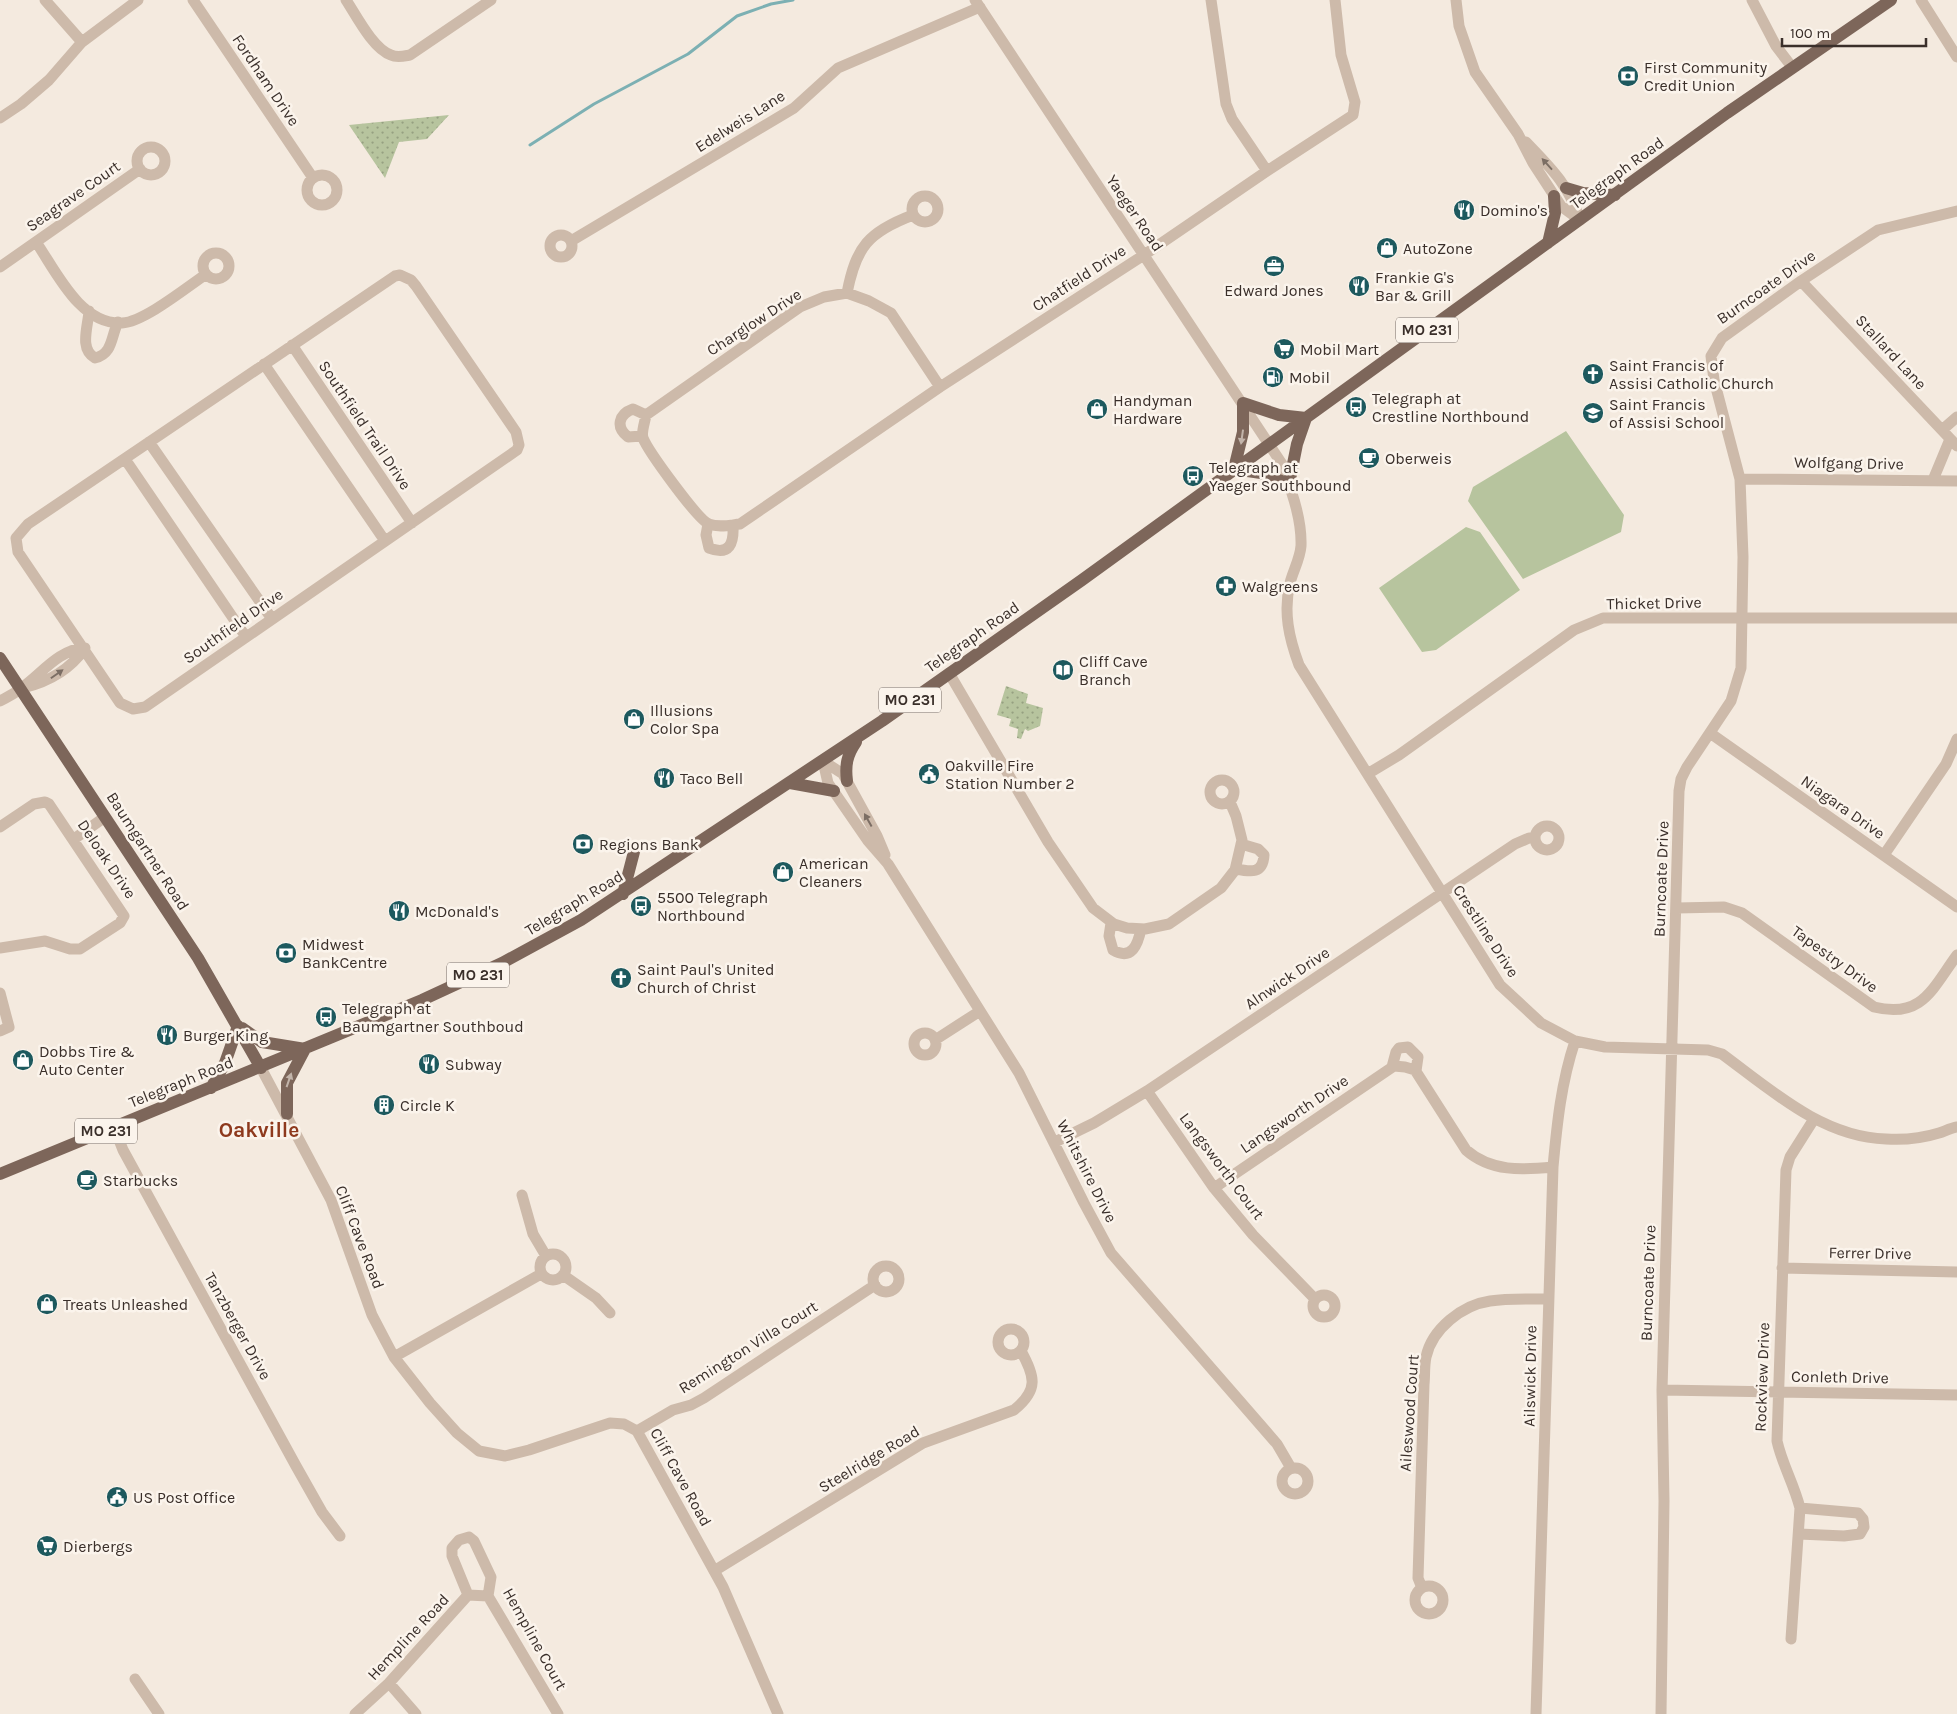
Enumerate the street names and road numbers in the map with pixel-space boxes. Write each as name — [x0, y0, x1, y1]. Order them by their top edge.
street label: Fordham Drive — [228, 31, 304, 129]
street label: Edelweis Lane — [692, 86, 788, 156]
street label: Telegraph Road — [1567, 133, 1667, 213]
street label: Seagrave Court — [22, 157, 124, 235]
street label: Yaeger Road — [1102, 171, 1168, 255]
street label: Chatfield Drive — [1029, 241, 1129, 315]
street label: Burncoate Drive — [1713, 246, 1819, 328]
street label: Charglow Drive — [703, 284, 805, 360]
street label: Stallard Lane — [1851, 311, 1931, 393]
road number: MO 231 — [1396, 318, 1458, 342]
street label: Southfield Trail Drive — [315, 357, 415, 493]
street label: Wolfgang Drive — [1794, 453, 1904, 473]
street label: Southfield Drive — [179, 585, 287, 667]
street label: Thicket Drive — [1606, 593, 1702, 613]
street label: Telegraph Road — [921, 597, 1023, 677]
road number: MO 231 — [879, 688, 941, 712]
street label: Niagara Drive — [1797, 771, 1889, 843]
street label: Baumgartner Road — [103, 788, 193, 914]
street label: Deloak Drive — [74, 816, 140, 902]
street label: Burncoate Drive — [1649, 821, 1673, 937]
street label: Telegraph Road — [522, 866, 626, 940]
street label: Crestline Drive — [1449, 881, 1523, 981]
street label: Tapestry Drive — [1788, 921, 1882, 997]
street label: Alnwick Drive — [1241, 943, 1333, 1013]
road number: MO 231 — [447, 962, 509, 988]
street label: Telegraph Road — [126, 1052, 236, 1112]
street label: Langsworth Drive — [1236, 1071, 1352, 1157]
street label: Langsworth Court — [1176, 1109, 1268, 1223]
street label: Whitshire Drive — [1053, 1116, 1121, 1226]
road number: MO 231 — [75, 1118, 137, 1144]
street label: Cliff Cave Road — [332, 1183, 388, 1291]
street label: Burncoate Drive — [1636, 1225, 1660, 1341]
street label: Ferrer Drive — [1828, 1243, 1912, 1263]
street label: Tanzberger Drive — [201, 1269, 275, 1383]
street label: Remington Villa Court — [675, 1297, 821, 1397]
street label: Rockview Drive — [1751, 1322, 1773, 1432]
street label: Ailswick Drive — [1520, 1325, 1540, 1427]
street label: Aileswood Court — [1395, 1354, 1423, 1472]
street label: Conleth Drive — [1791, 1367, 1889, 1387]
street label: Steelridge Road — [815, 1421, 923, 1497]
street label: Cliff Cave Road — [646, 1425, 716, 1529]
street label: Hempline Court — [499, 1584, 571, 1694]
street label: Hempline Road — [363, 1590, 453, 1684]

